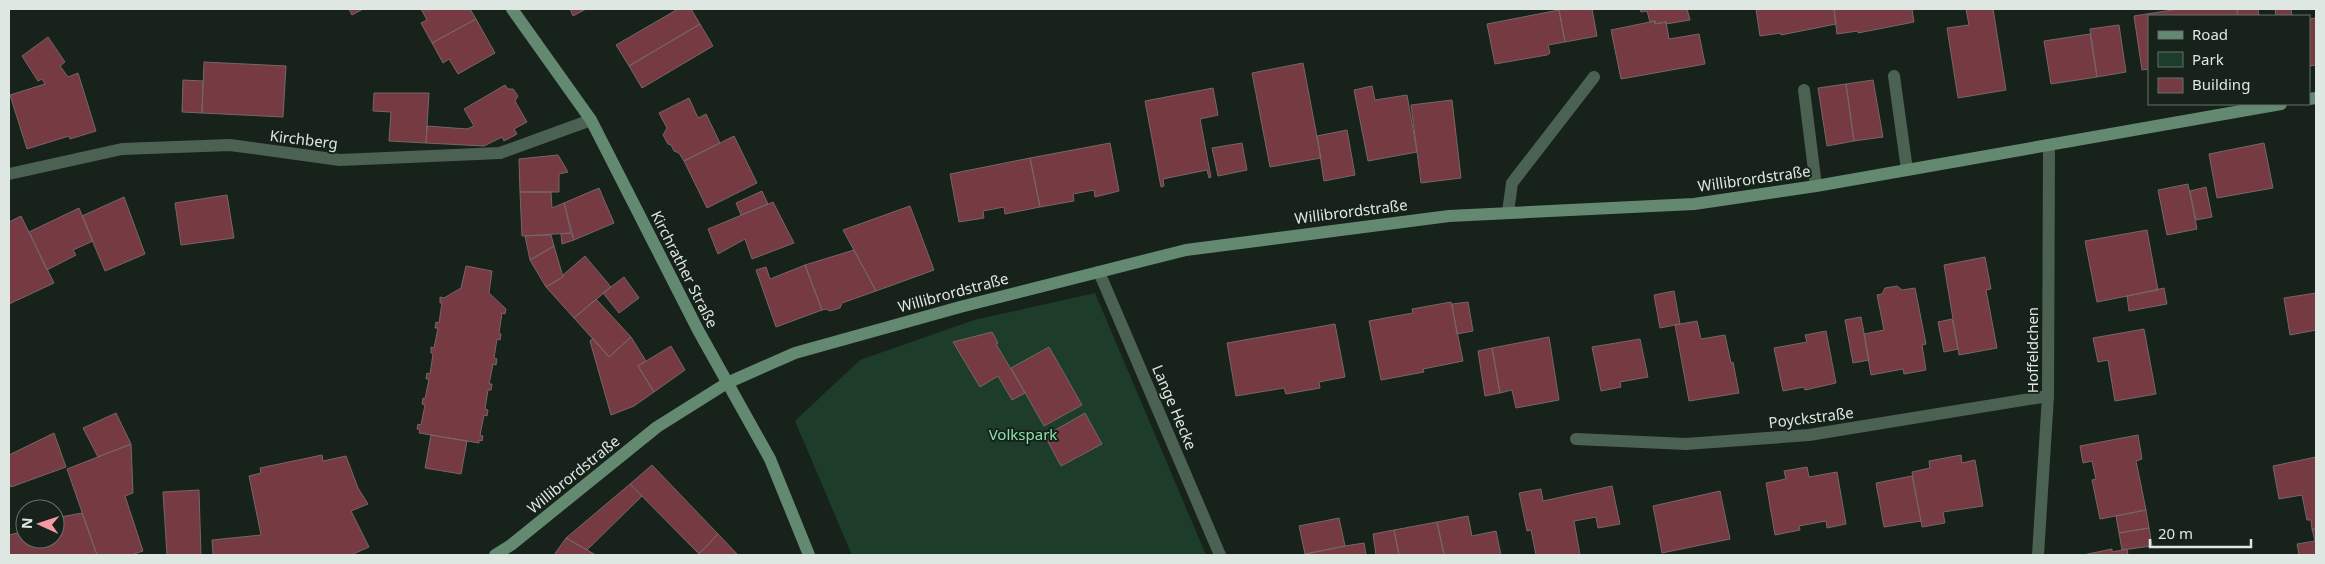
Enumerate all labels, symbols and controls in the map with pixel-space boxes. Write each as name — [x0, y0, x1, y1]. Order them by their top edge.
legend — [2148, 15, 2310, 105]
text: Road — [2192, 24, 2228, 44]
text: Park — [2192, 49, 2224, 69]
text: Building — [2192, 74, 2250, 94]
street label: Kirchberg — [269, 125, 339, 153]
street label: Willibrordstraße — [1696, 160, 1812, 196]
street label: Willibrordstraße — [1293, 194, 1409, 228]
street label: Kirchrather Straße — [647, 207, 723, 331]
street label: Willibrordstraße — [896, 268, 1010, 316]
street label: Hoffeldchen — [2022, 307, 2042, 393]
street label: Lange Hecke — [1148, 361, 1202, 453]
street label: Poyckstraße — [1767, 402, 1855, 432]
park label: Volkspark — [989, 424, 1057, 444]
street label: Willibrordstraße — [523, 430, 623, 518]
north arrow — [15, 499, 65, 549]
scale bar — [2150, 516, 2251, 548]
text: N — [17, 517, 36, 529]
text: 20 m — [2158, 523, 2193, 543]

